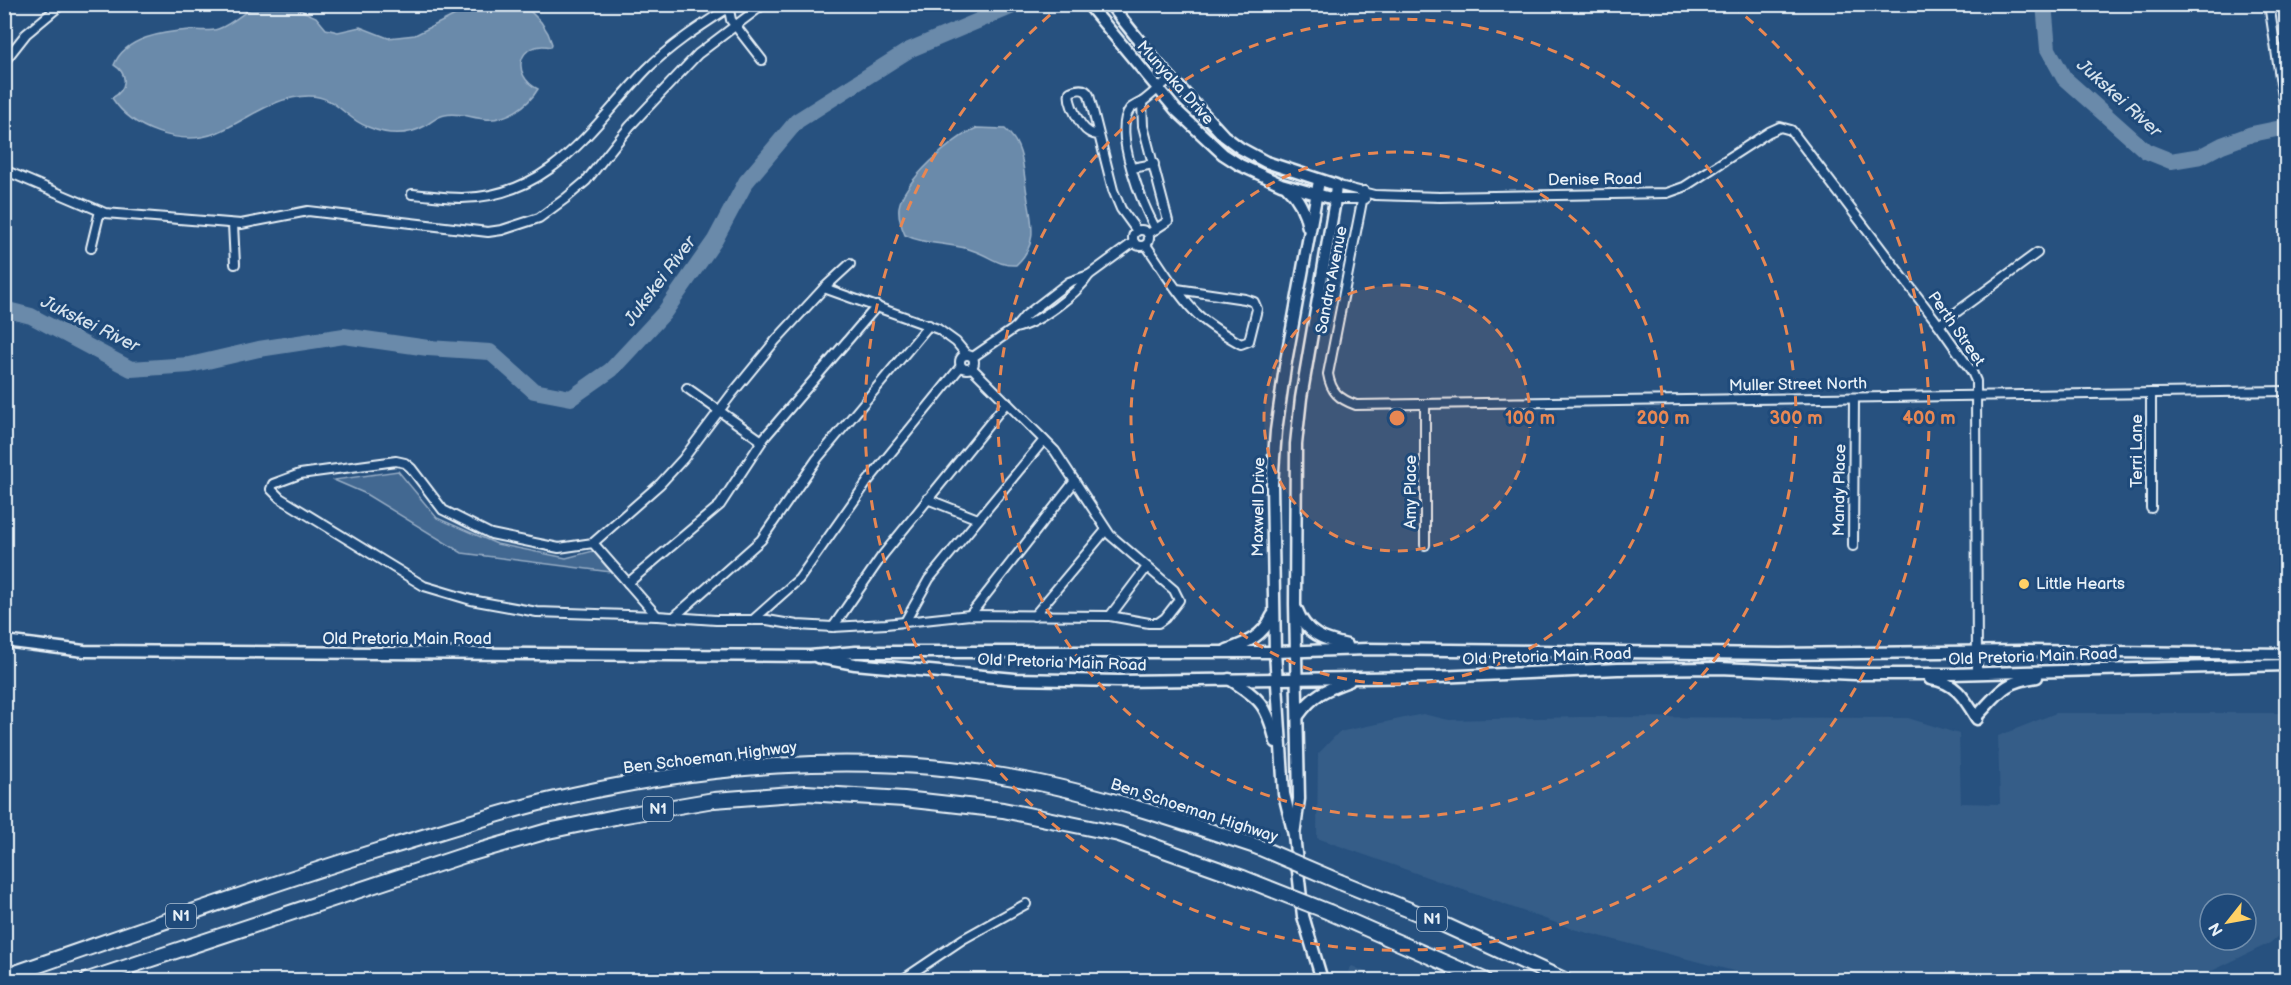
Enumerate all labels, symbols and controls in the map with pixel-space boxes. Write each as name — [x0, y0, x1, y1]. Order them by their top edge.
street label: Munyaka Drive — [1132, 37, 1218, 129]
water label: Jukskei River — [2072, 54, 2167, 142]
street label: Denise Road — [1548, 170, 1642, 190]
street label: Sandra Avenue — [1312, 224, 1352, 336]
water label: Jukskei River — [619, 231, 701, 331]
street label: Perth Street — [1923, 288, 1989, 370]
water label: Jukskei River — [37, 291, 144, 357]
street label: Muller Street North — [1729, 374, 1867, 396]
centre of rings — [1387, 408, 1407, 428]
text: 100 m — [1505, 408, 1555, 429]
text: 200 m — [1636, 408, 1690, 429]
text: 300 m — [1769, 408, 1823, 429]
text: 400 m — [1902, 408, 1956, 429]
street label: Terri Lane — [2128, 414, 2147, 488]
street label: Mandy Place — [1830, 443, 1850, 536]
street label: Amy Place — [1402, 454, 1421, 529]
street label: Maxwell Drive — [1249, 457, 1269, 557]
place label: Little Hearts — [2036, 575, 2125, 594]
marker: Little Hearts — [2017, 577, 2031, 591]
street label: Old Pretoria Main Road — [322, 630, 492, 649]
street label: Old Pretoria Main Road — [1462, 645, 1632, 669]
street label: Old Pretoria Main Road — [1948, 645, 2118, 669]
street label: Old Pretoria Main Road — [977, 651, 1147, 675]
street label: Ben Schoeman Highway — [622, 738, 799, 778]
street label: Ben Schoeman Highway — [1108, 775, 1281, 847]
road number: N1 — [643, 797, 673, 821]
north arrow — [2198, 892, 2258, 952]
road number: N1 — [166, 904, 196, 928]
road number: N1 — [1417, 907, 1447, 931]
text: N — [2205, 919, 2228, 939]

